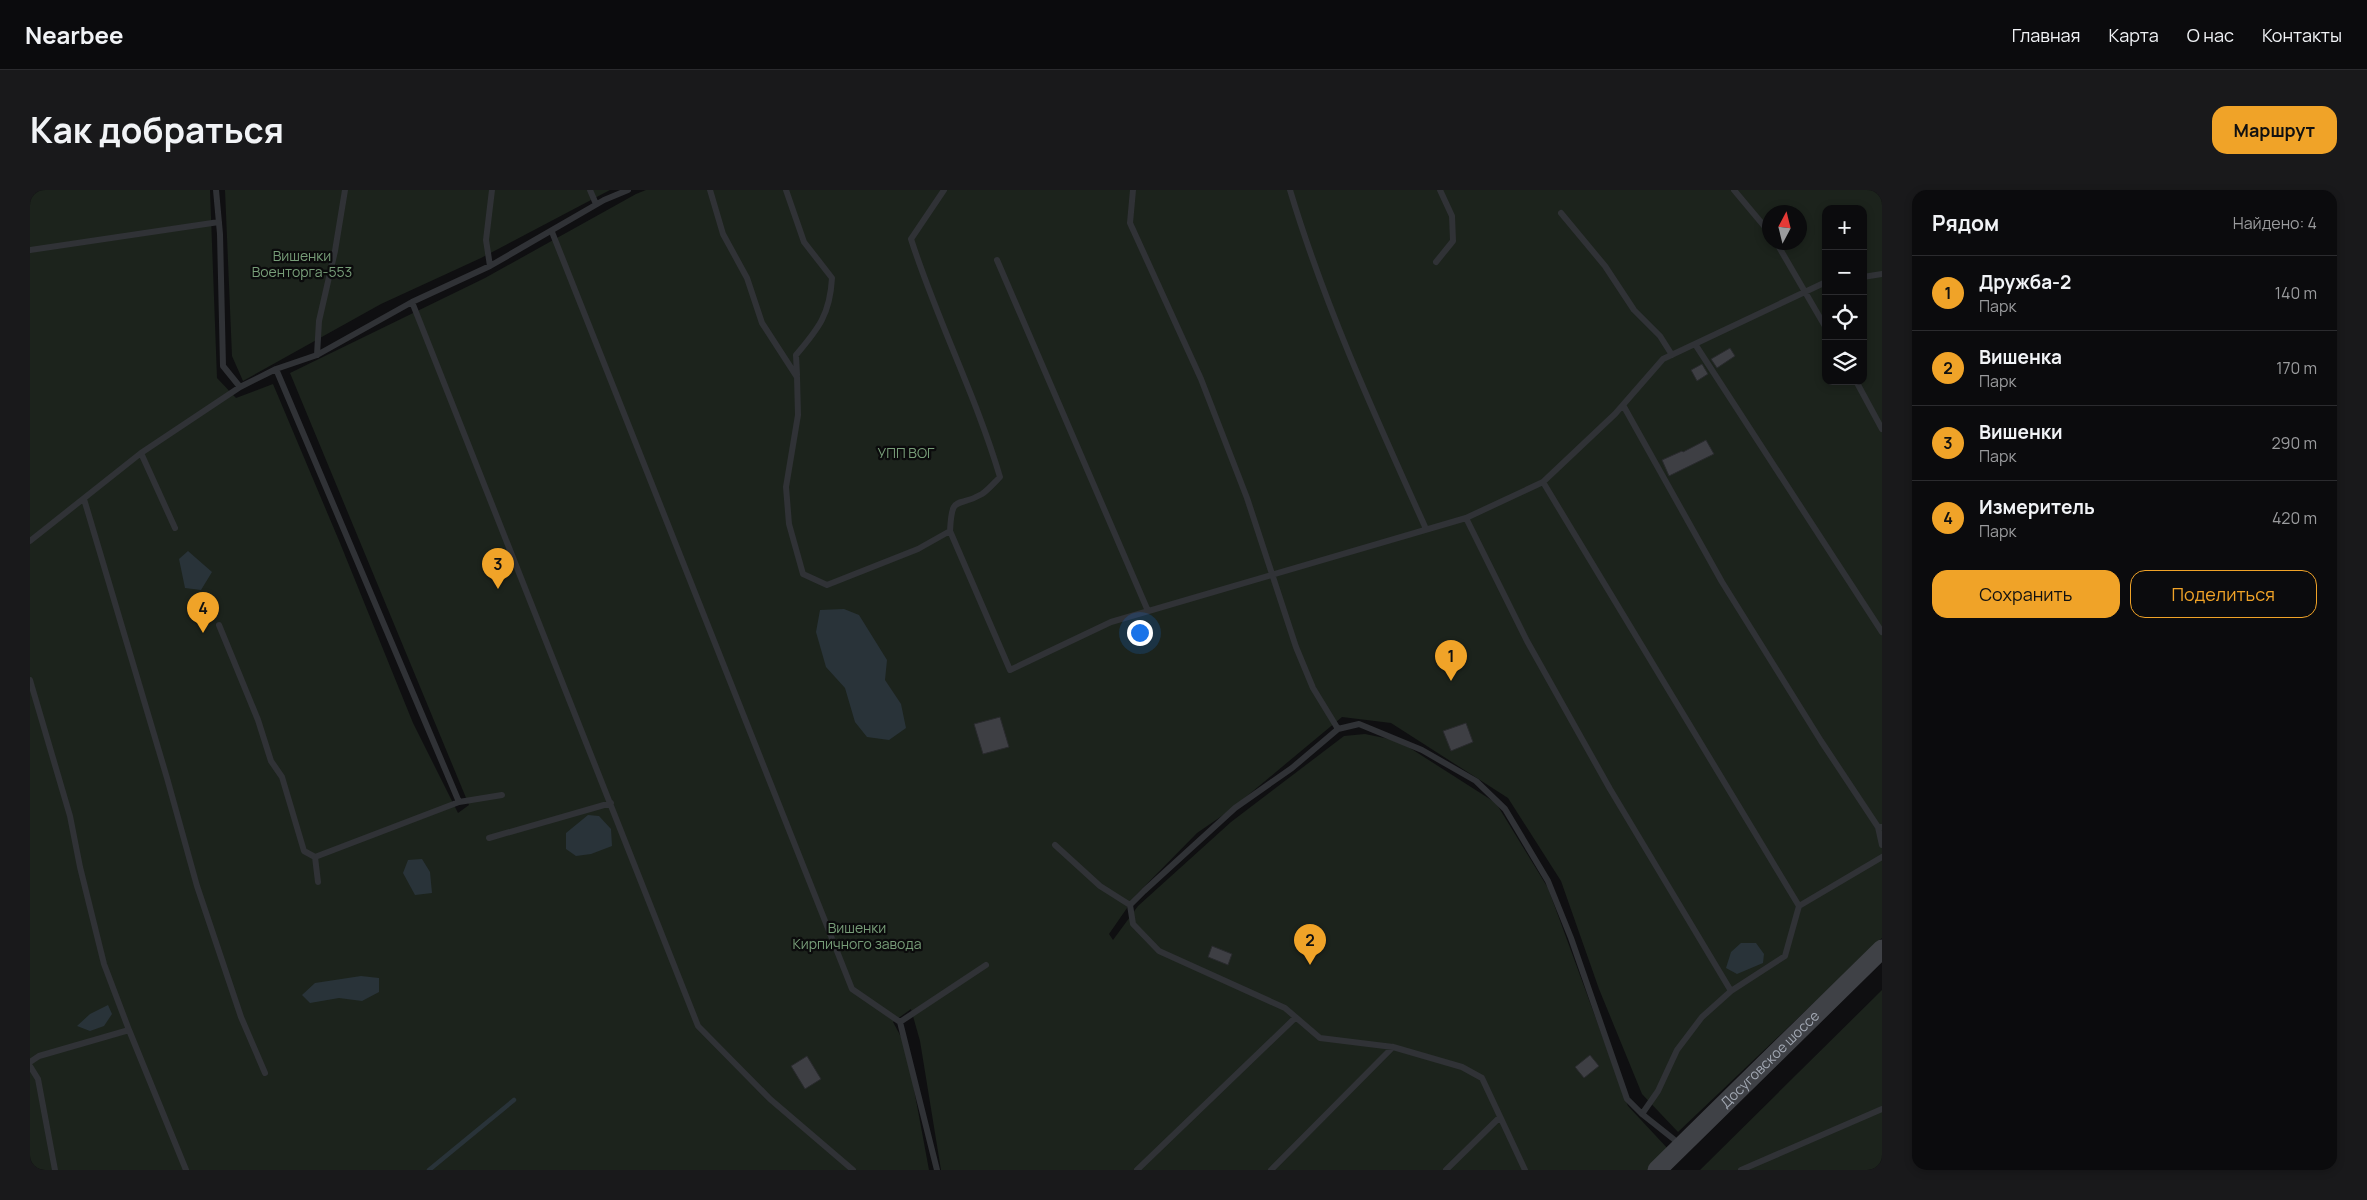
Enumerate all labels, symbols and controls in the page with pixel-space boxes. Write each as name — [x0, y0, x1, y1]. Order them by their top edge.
text: Nearbee — [25, 18, 124, 51]
text: Главная — [2012, 23, 2081, 47]
text: Карта — [2109, 23, 2159, 47]
text: О нас — [2187, 23, 2234, 47]
text: Контакты — [2262, 23, 2342, 47]
text: Как добраться — [30, 106, 284, 154]
button: Маршрут — [2212, 106, 2337, 154]
north arrow — [1762, 205, 1807, 250]
map controls — [1822, 205, 1867, 385]
button: + — [1822, 205, 1867, 250]
text: Рядом — [1932, 209, 1999, 237]
text: Найдено: 4 — [2233, 212, 2317, 234]
park label: Вишенки Военторга-553 — [252, 246, 352, 281]
button: − — [1822, 250, 1867, 295]
text: Дружба-2 — [1979, 269, 2071, 295]
text: 1 — [1944, 282, 1952, 304]
text: 140 m — [2275, 282, 2317, 304]
button: locate — [1822, 295, 1867, 340]
text: Парк — [1979, 295, 2016, 317]
button: layers — [1822, 340, 1867, 385]
text: Вишенка — [1979, 344, 2062, 370]
text: 2 — [1943, 357, 1953, 379]
text: 170 m — [2276, 357, 2317, 379]
text: Парк — [1979, 370, 2016, 392]
text: Вишенки — [1979, 419, 2063, 445]
text: 3 — [1943, 432, 1953, 454]
text: 290 m — [2271, 432, 2317, 454]
park label: УПП ВОГ — [877, 443, 935, 462]
text: Парк — [1979, 445, 2016, 467]
text: Измеритель — [1979, 494, 2095, 520]
text: 4 — [1943, 507, 1953, 529]
text: 420 m — [2272, 507, 2317, 529]
text: Парк — [1979, 520, 2016, 542]
pin: 3 — [482, 548, 514, 589]
button: Сохранить — [1932, 570, 2120, 618]
button: Поделиться — [2130, 570, 2317, 618]
pin: 4 — [187, 592, 219, 633]
your location — [1127, 620, 1153, 646]
pin: 1 — [1435, 640, 1467, 681]
park label: Вишенки Кирпичного завода — [793, 918, 921, 953]
pin: 2 — [1294, 924, 1326, 965]
street label: Досуговское шоссе — [1716, 1006, 1823, 1112]

